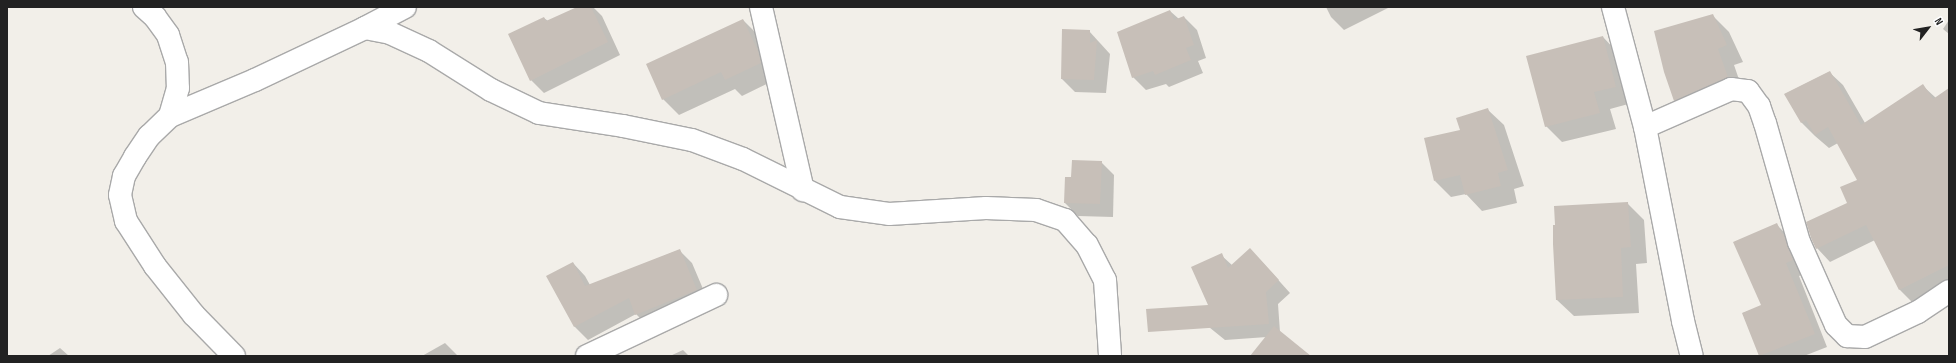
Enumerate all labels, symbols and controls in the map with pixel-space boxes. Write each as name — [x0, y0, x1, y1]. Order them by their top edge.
north arrow — [1908, 8, 1948, 48]
text: N — [1932, 16, 1946, 27]

